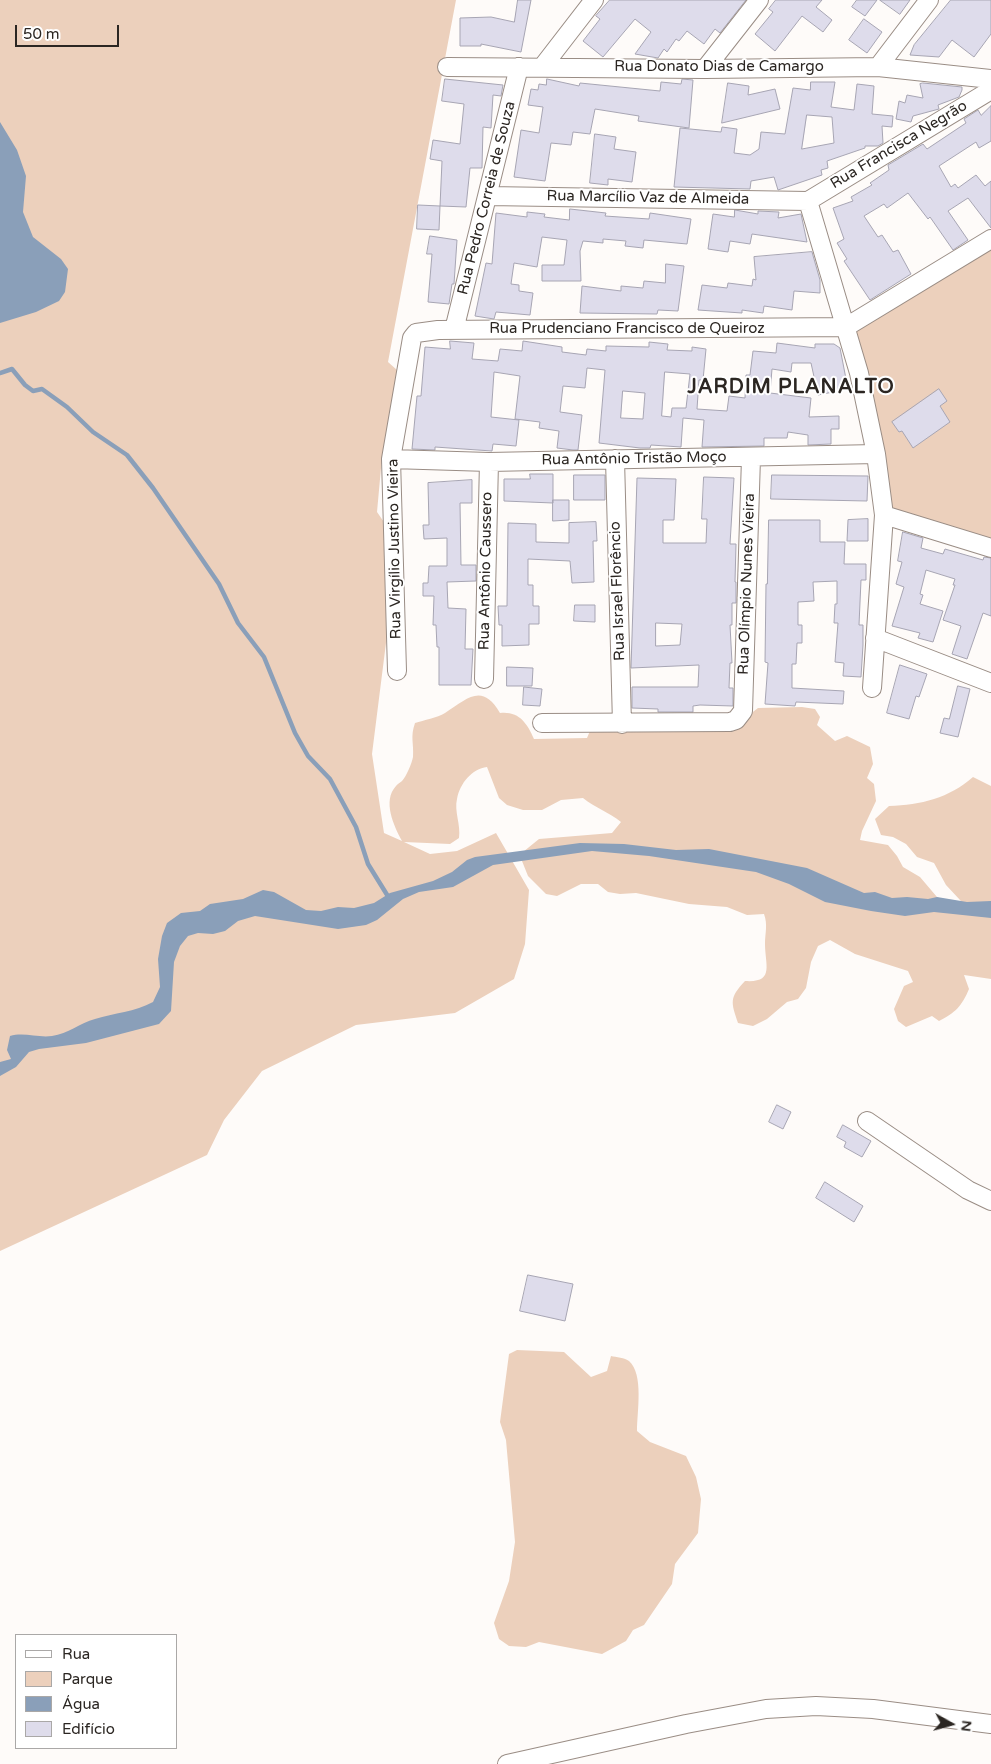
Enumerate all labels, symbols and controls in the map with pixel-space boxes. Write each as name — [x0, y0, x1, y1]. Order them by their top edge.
scale bar — [18, 15, 121, 47]
text: 50 m — [23, 25, 60, 43]
street label: Rua Donato Dias de Camargo — [614, 58, 824, 76]
street label: Rua Francisca Negrão — [827, 97, 971, 193]
street label: Rua Pedro Correia de Souza — [454, 99, 520, 297]
street label: Rua Marcílio Vaz de Almeida — [546, 187, 750, 209]
street label: Rua Prudenciano Francisco de Queiroz — [489, 320, 765, 338]
district label: JARDIM PLANALTO — [686, 376, 896, 400]
street label: Rua Antônio Tristão Moço — [541, 448, 727, 470]
street label: Rua Virgílio Justino Vieira — [384, 459, 406, 639]
street label: Rua Antônio Caussero — [476, 492, 496, 650]
street label: Rua Olímpio Nunes Vieira — [735, 493, 759, 675]
street label: Rua Israel Florêncio — [607, 521, 629, 661]
legend — [15, 1634, 178, 1749]
text: Rua — [62, 1645, 90, 1663]
text: Parque — [62, 1670, 113, 1688]
text: Água — [62, 1695, 100, 1713]
north arrow — [926, 1699, 976, 1749]
text: N — [957, 1719, 976, 1733]
text: Edifício — [62, 1720, 115, 1738]

